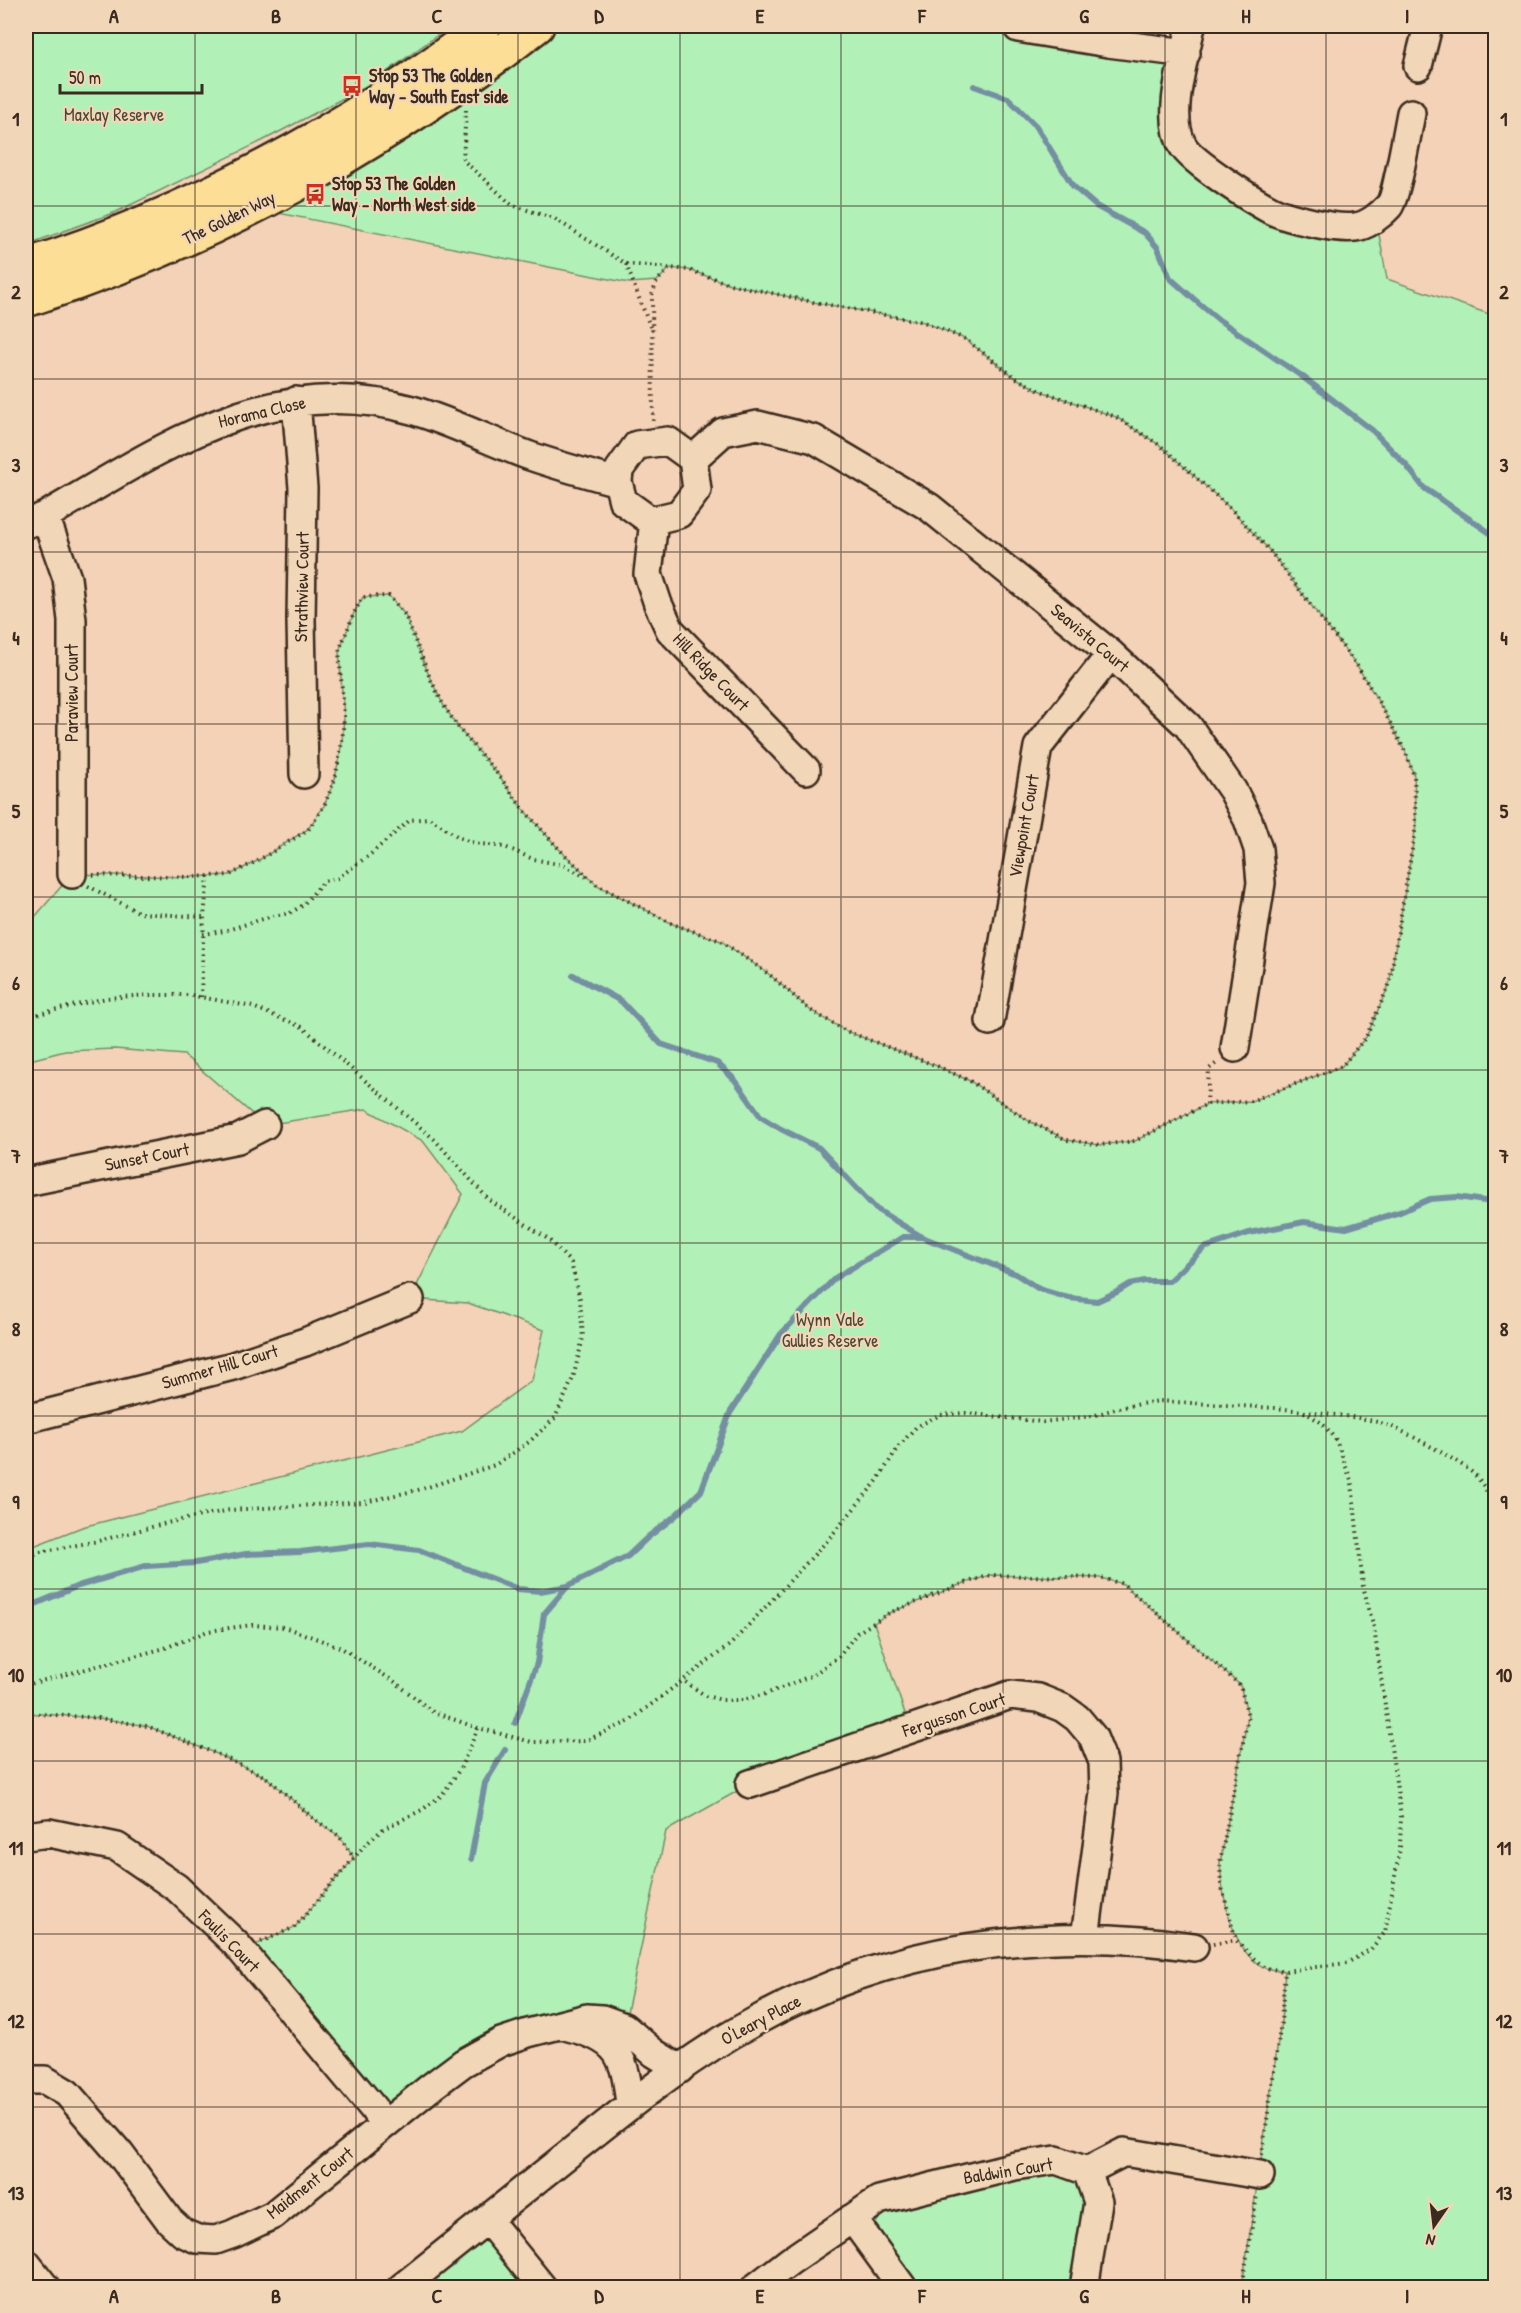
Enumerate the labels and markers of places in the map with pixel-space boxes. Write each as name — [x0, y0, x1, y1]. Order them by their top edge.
place label: Stop 53 The Golden Way - South East side — [369, 63, 509, 110]
bus stop icon: Stop 53 The Golden Way - South East side — [340, 74, 364, 98]
place label: Stop 53 The Golden Way - North West side — [332, 171, 476, 218]
bus stop icon: Stop 53 The Golden Way - North West side — [303, 182, 327, 206]

